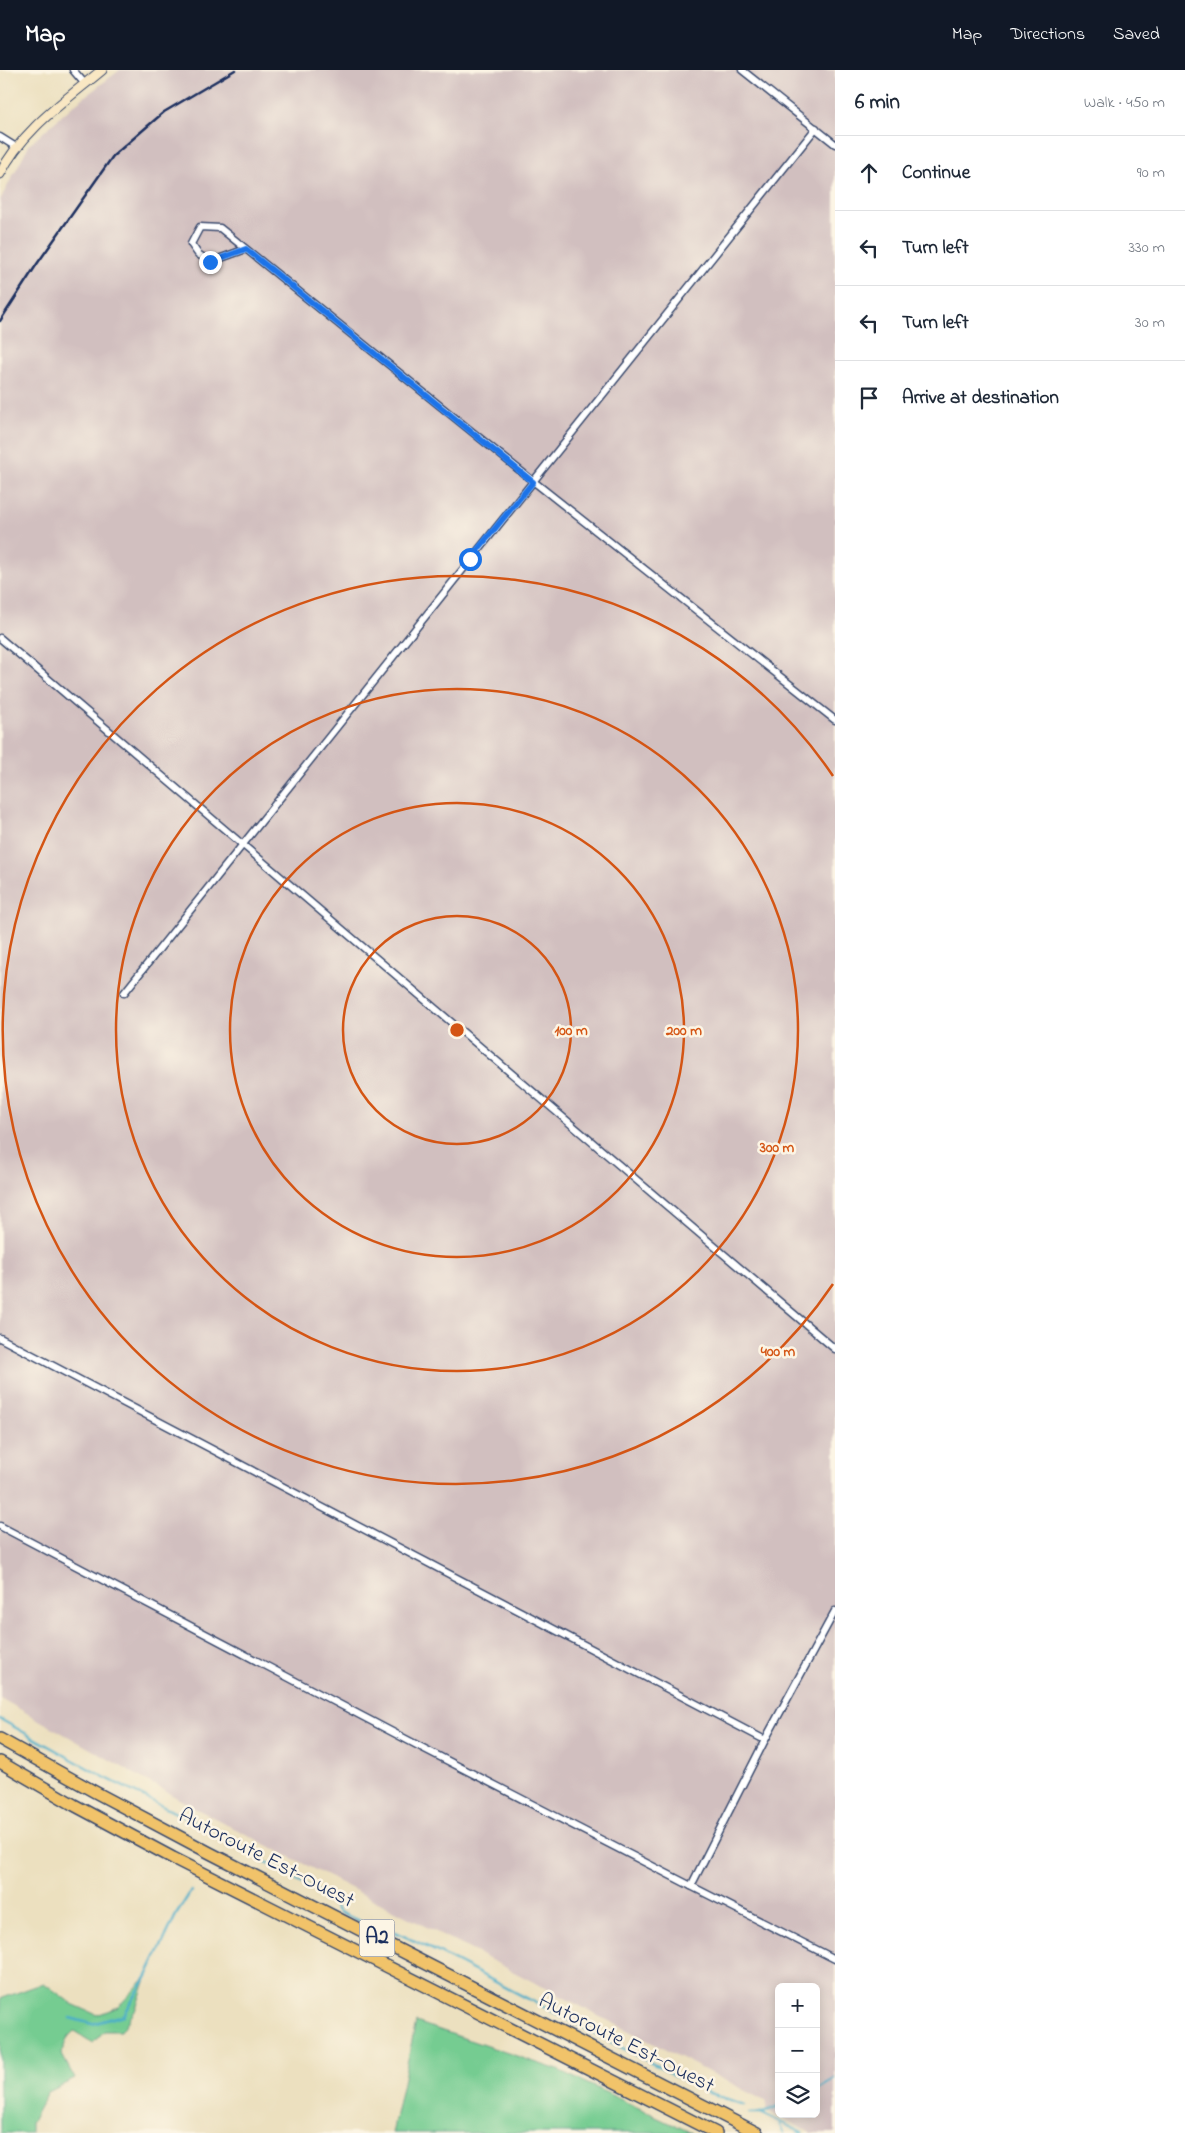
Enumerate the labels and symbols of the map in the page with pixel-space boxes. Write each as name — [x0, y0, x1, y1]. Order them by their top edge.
route end — [199, 251, 222, 274]
route start — [459, 548, 482, 571]
text: 100 m — [554, 1020, 588, 1042]
text: 200 m — [665, 1020, 702, 1042]
centre of rings — [448, 1021, 466, 1039]
text: 300 m — [759, 1137, 795, 1159]
text: 400 m — [760, 1341, 796, 1363]
street label: Autoroute Est-Ouest — [172, 1801, 360, 1918]
road number: A2 — [360, 1920, 394, 1956]
street label: Autoroute Est-Ouest — [532, 1986, 720, 2103]

